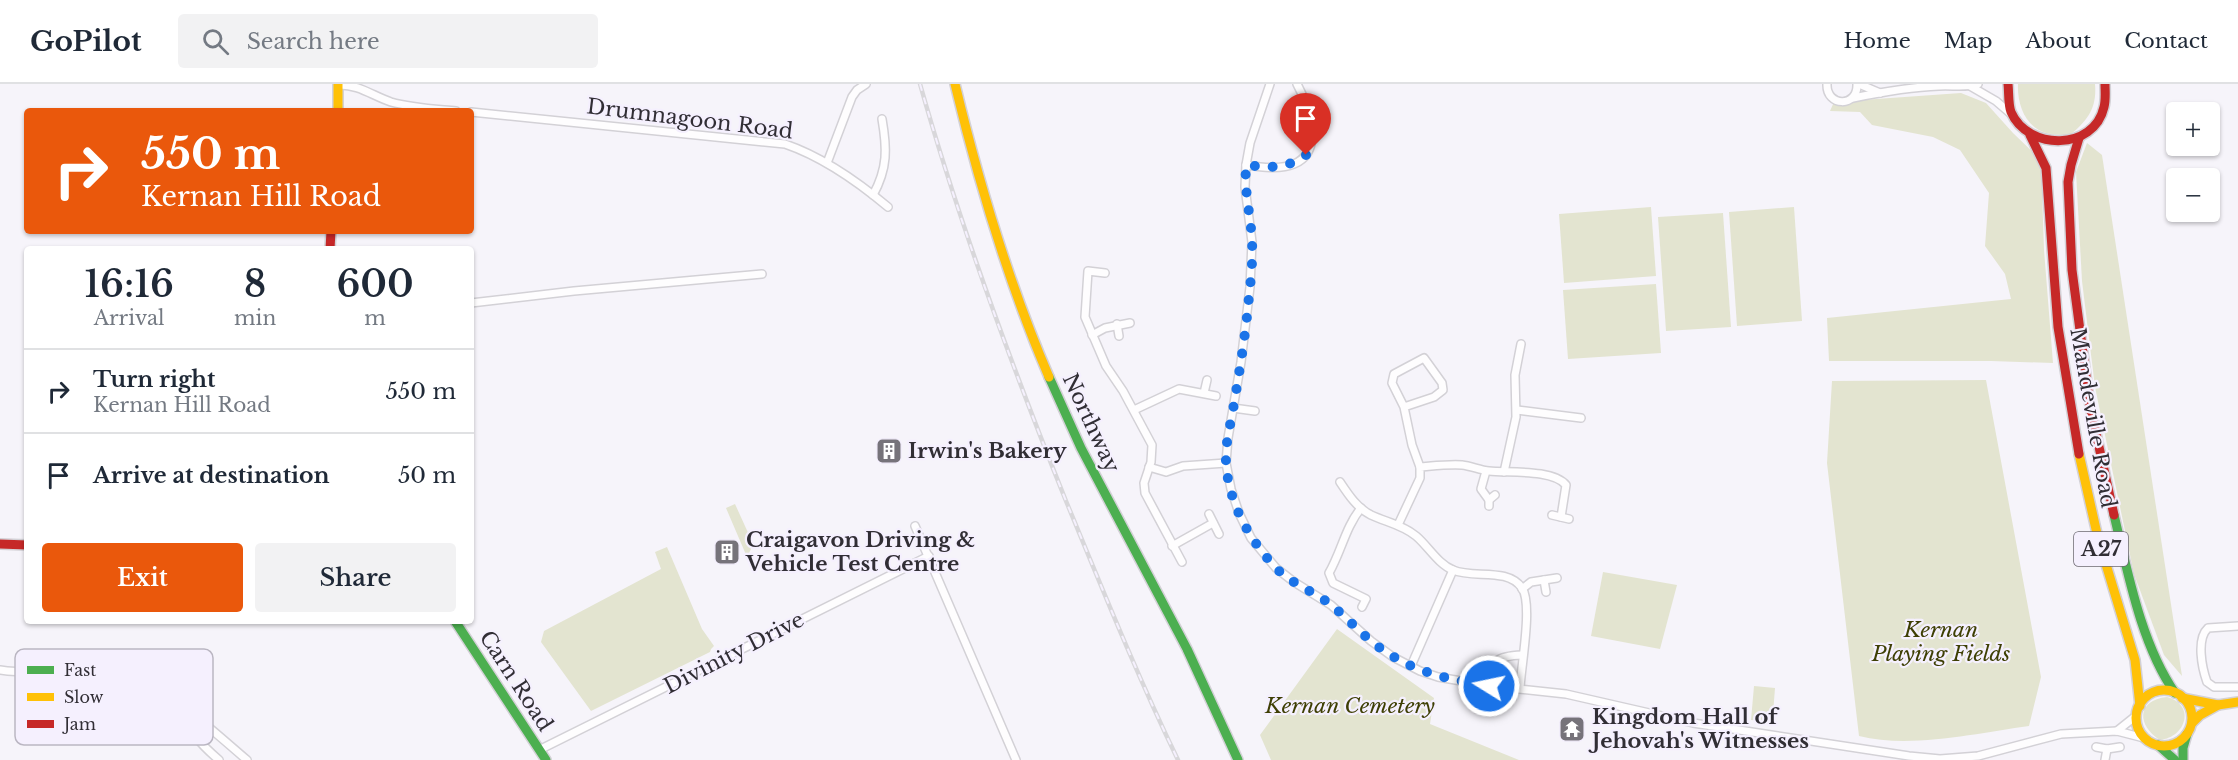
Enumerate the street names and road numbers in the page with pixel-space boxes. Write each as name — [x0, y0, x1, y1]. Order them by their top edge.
street label: Drumnagoon Road — [585, 93, 795, 145]
street label: Mandeville Road — [2064, 326, 2122, 510]
street label: Northway — [1057, 369, 1125, 477]
road number: A27 — [2074, 532, 2128, 566]
street label: Divinity Drive — [659, 606, 809, 700]
street label: Carn Road — [474, 626, 558, 736]

